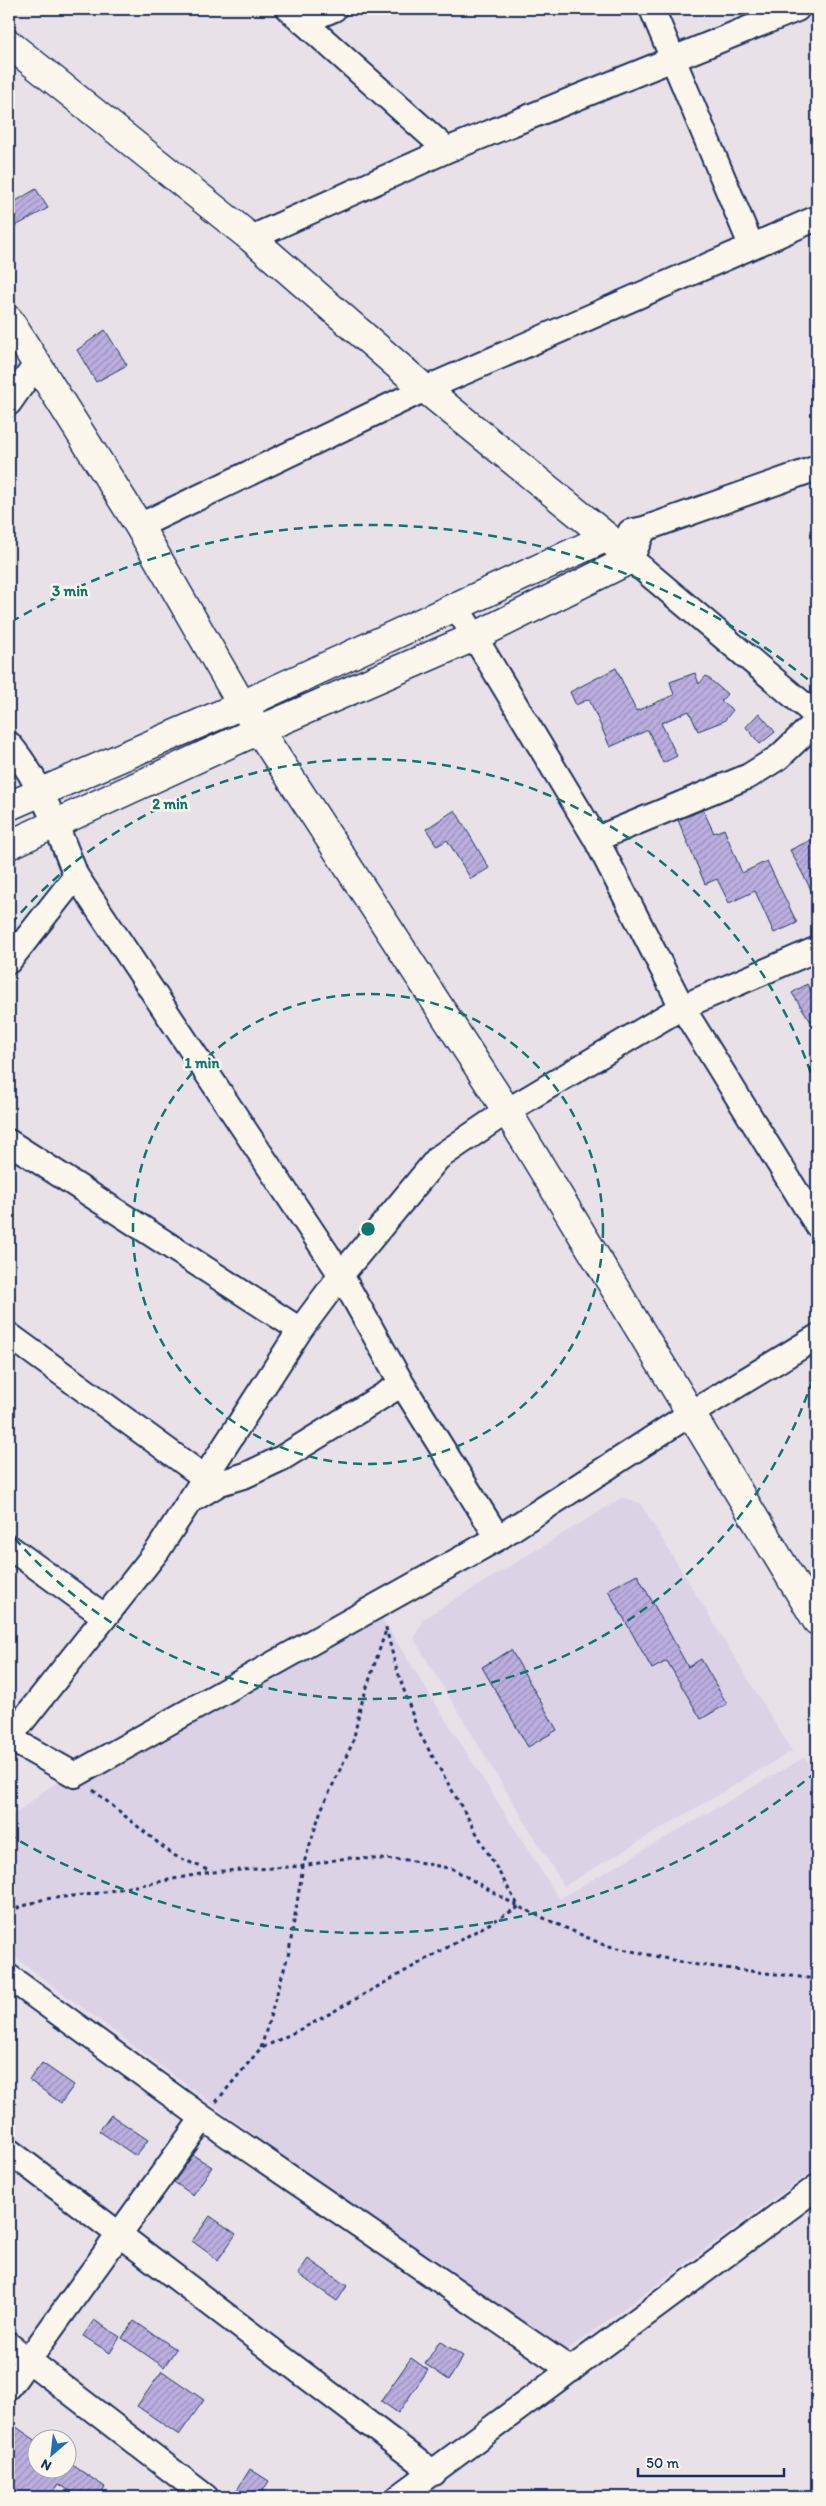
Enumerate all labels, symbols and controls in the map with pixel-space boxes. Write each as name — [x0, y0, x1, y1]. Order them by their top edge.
text: 3 min — [52, 582, 89, 600]
text: 2 min — [152, 795, 189, 813]
text: 1 min — [185, 1054, 220, 1072]
centre of rings — [359, 1220, 377, 1238]
north arrow — [28, 2428, 78, 2478]
scale bar — [638, 2446, 785, 2478]
text: 50 m — [646, 2454, 679, 2472]
text: N — [38, 2455, 54, 2475]

